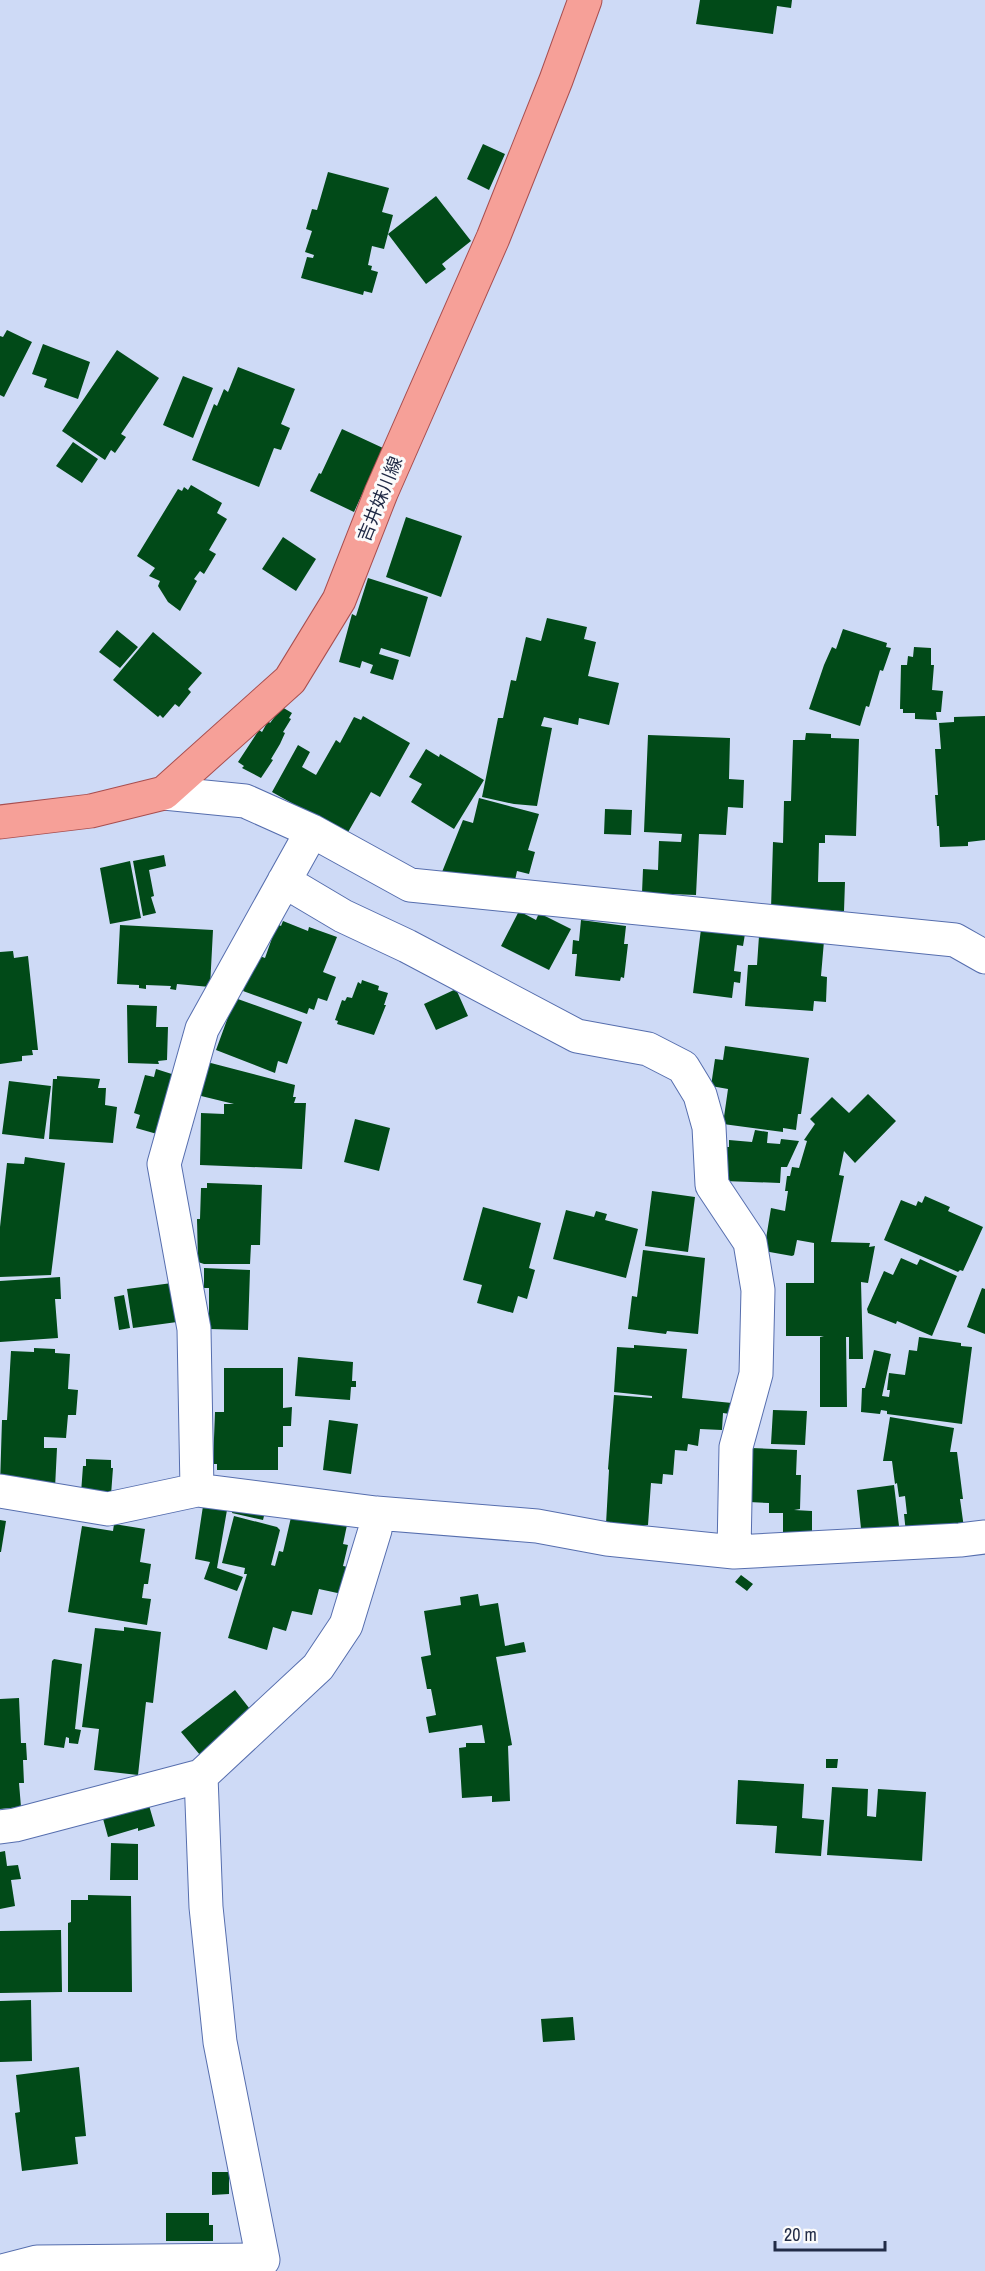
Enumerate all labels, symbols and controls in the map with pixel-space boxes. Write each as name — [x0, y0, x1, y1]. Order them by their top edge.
street label: 吉井妹川線 — [351, 452, 408, 545]
scale bar — [775, 2214, 884, 2252]
text: 20 m — [784, 2222, 817, 2247]

